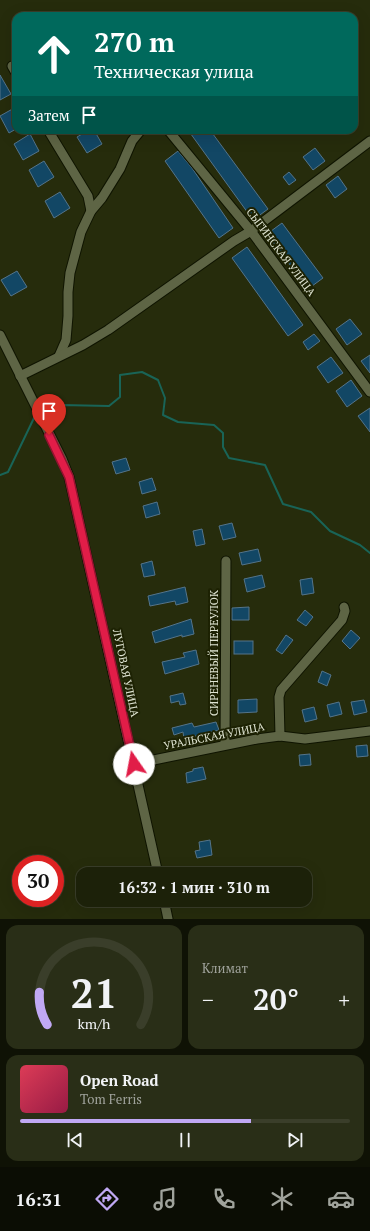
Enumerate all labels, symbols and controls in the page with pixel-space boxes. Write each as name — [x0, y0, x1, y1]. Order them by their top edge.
text: 270 m — [94, 23, 175, 60]
icon: ahead — [28, 28, 80, 80]
text: Техническая улица — [94, 59, 254, 83]
icon: arrive — [78, 104, 100, 126]
text: Затем — [28, 105, 70, 125]
street label: СЫГИНСКАЯ УЛИЦА — [243, 205, 319, 299]
pin — [32, 394, 66, 435]
icon: arrive — [38, 400, 60, 422]
street label: СИРЕНЕВЫЙ ПЕРЕУЛОК — [207, 589, 221, 716]
street label: ЛУГОВАЯ УЛИЦА — [110, 627, 142, 719]
street label: УРАЛЬСКАЯ УЛИЦА — [162, 719, 266, 753]
position arrow — [113, 743, 155, 785]
speed limit sign: 30 — [12, 855, 64, 907]
text: 16:32 · 1 мин · 310 m — [118, 877, 270, 897]
text: Климат — [202, 959, 248, 977]
text: 21 — [70, 965, 118, 1020]
text: 20° — [253, 979, 299, 1019]
text: − — [202, 985, 214, 1014]
text: + — [338, 985, 350, 1014]
text: km/h — [78, 1014, 111, 1033]
text: Open Road — [80, 1070, 159, 1090]
text: Tom Ferris — [80, 1090, 142, 1108]
icon: previous — [64, 1129, 86, 1151]
icon: pause — [174, 1129, 196, 1151]
icon: next — [284, 1129, 306, 1151]
icon: directions — [93, 1185, 121, 1213]
icon: music — [151, 1185, 179, 1213]
icon: phone — [210, 1185, 238, 1213]
icon: climate — [268, 1185, 296, 1213]
icon: car — [327, 1185, 355, 1213]
text: 16:31 — [15, 1187, 62, 1211]

